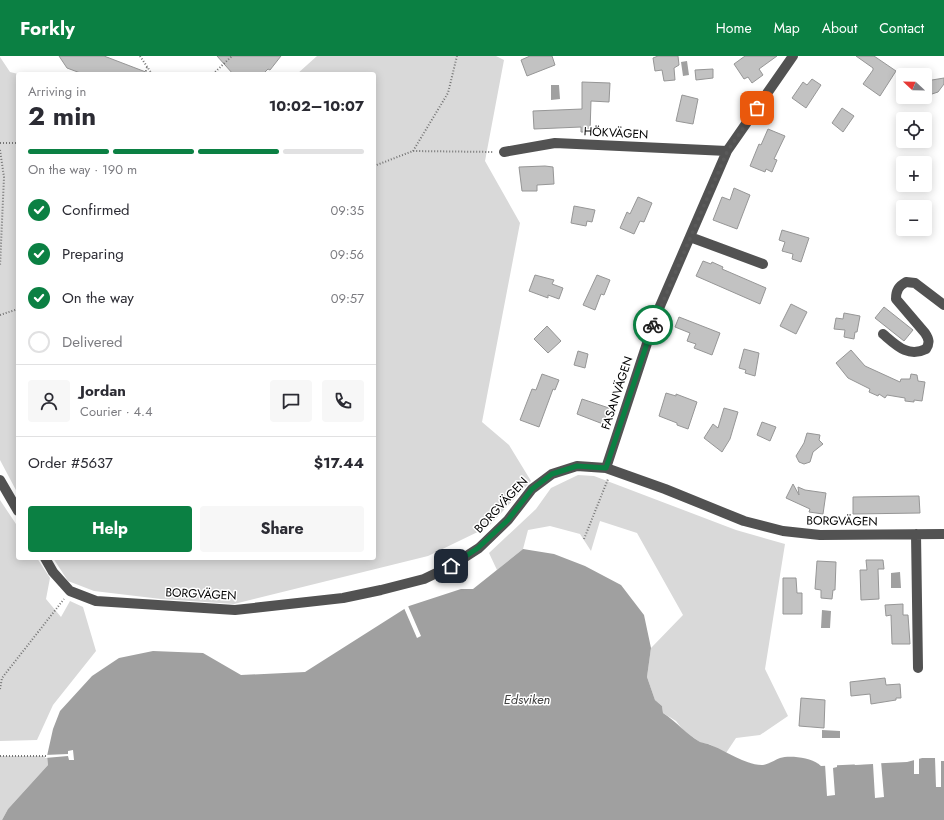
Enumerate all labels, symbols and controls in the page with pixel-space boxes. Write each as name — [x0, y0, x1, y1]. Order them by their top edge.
text: Forkly — [20, 15, 75, 42]
text: Home — [716, 18, 752, 38]
text: Map — [774, 18, 800, 38]
text: About — [822, 18, 857, 38]
text: Contact — [879, 18, 924, 38]
north arrow — [896, 68, 932, 104]
map controls — [896, 68, 932, 236]
text: Arriving in — [28, 82, 86, 101]
pin — [740, 91, 774, 125]
text: 10:02–10:07 — [269, 95, 364, 117]
text: 2 min — [28, 97, 96, 135]
icon: bag — [746, 97, 768, 119]
button: locate — [896, 112, 932, 148]
street label: HÖKVÄGEN — [583, 122, 649, 144]
button: + — [896, 156, 932, 192]
text: On the way · 190 m — [28, 160, 137, 179]
icon: check — [28, 199, 50, 221]
text: Confirmed — [62, 199, 130, 221]
button: − — [896, 200, 932, 236]
text: 09:35 — [330, 201, 364, 220]
icon: check — [28, 243, 50, 265]
text: Preparing — [62, 243, 124, 265]
text: 09:56 — [330, 245, 364, 264]
icon: check — [28, 287, 50, 309]
text: On the way — [62, 287, 134, 309]
text: 09:57 — [331, 289, 364, 308]
courier — [633, 305, 673, 345]
icon: bike — [642, 314, 664, 336]
text: Delivered — [62, 331, 123, 353]
street label: FASANVÄGEN — [597, 354, 637, 432]
button: person — [28, 380, 70, 422]
text: Jordan — [80, 380, 126, 402]
button: chat — [270, 380, 312, 422]
button: phone — [322, 380, 364, 422]
text: Courier · 4.4 — [80, 402, 153, 421]
text: Order #5637 — [28, 452, 113, 474]
text: $17.44 — [314, 452, 364, 474]
street label: BORGVÄGEN — [470, 473, 532, 537]
button: Help — [28, 506, 192, 552]
button: Share — [200, 506, 364, 552]
street label: BORGVÄGEN — [806, 511, 878, 531]
pin — [434, 549, 468, 583]
icon: home — [440, 555, 462, 577]
street label: BORGVÄGEN — [165, 583, 237, 605]
water label: Edsviken — [504, 690, 551, 709]

